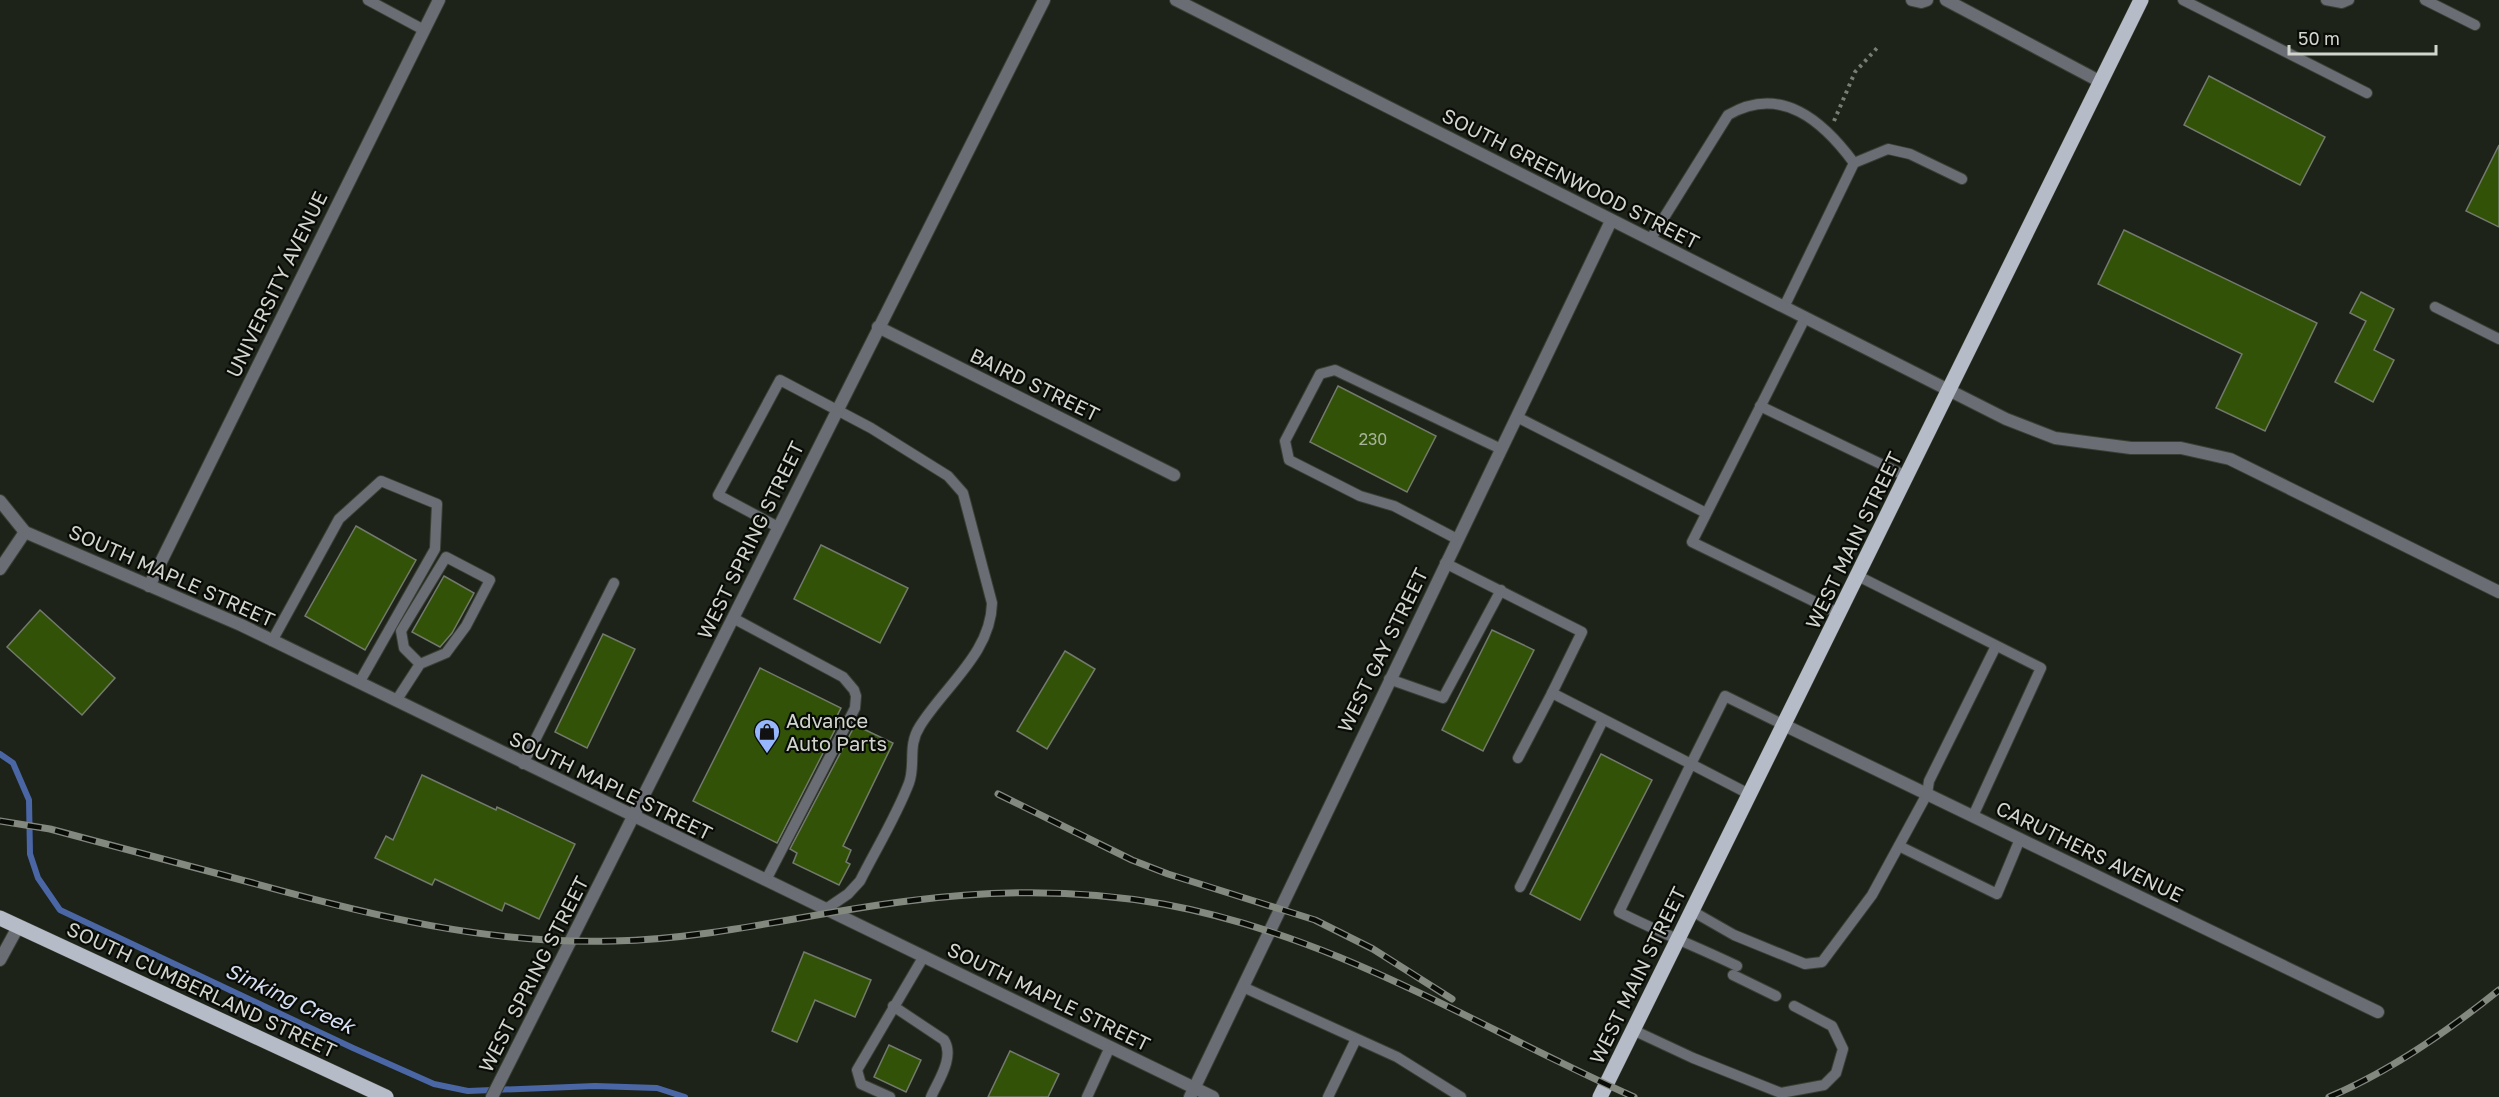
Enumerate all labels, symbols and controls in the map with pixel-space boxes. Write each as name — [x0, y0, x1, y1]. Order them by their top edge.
scale bar — [2289, 18, 2436, 56]
text: 50 m — [2298, 27, 2340, 49]
street label: SOUTH GREENWOOD STREET — [1438, 103, 1704, 253]
street label: UNIVERSITY AVENUE — [220, 187, 332, 381]
street label: BAIRD STREET — [966, 342, 1104, 426]
house number: 230 — [1359, 429, 1387, 449]
street label: WEST SPRING STREET — [692, 437, 808, 643]
street label: WEST MAIN STREET — [1800, 448, 1906, 632]
street label: SOUTH MAPLE STREET — [65, 519, 279, 631]
street label: WEST GAY STREET — [1332, 564, 1432, 736]
place label: Advance Auto Parts — [786, 708, 887, 755]
shop icon: Advance Auto Parts — [752, 717, 782, 755]
street label: SOUTH MAPLE STREET — [506, 725, 716, 845]
street label: CARUTHERS AVENUE — [1993, 795, 2187, 907]
street label: WEST SPRING STREET — [473, 872, 593, 1076]
street label: WEST MAIN STREET — [1584, 883, 1690, 1067]
street label: SOUTH CUMBERLAND STREET — [63, 916, 341, 1062]
street label: SOUTH MAPLE STREET — [944, 936, 1154, 1056]
water label: Sinking Creek — [221, 957, 360, 1040]

